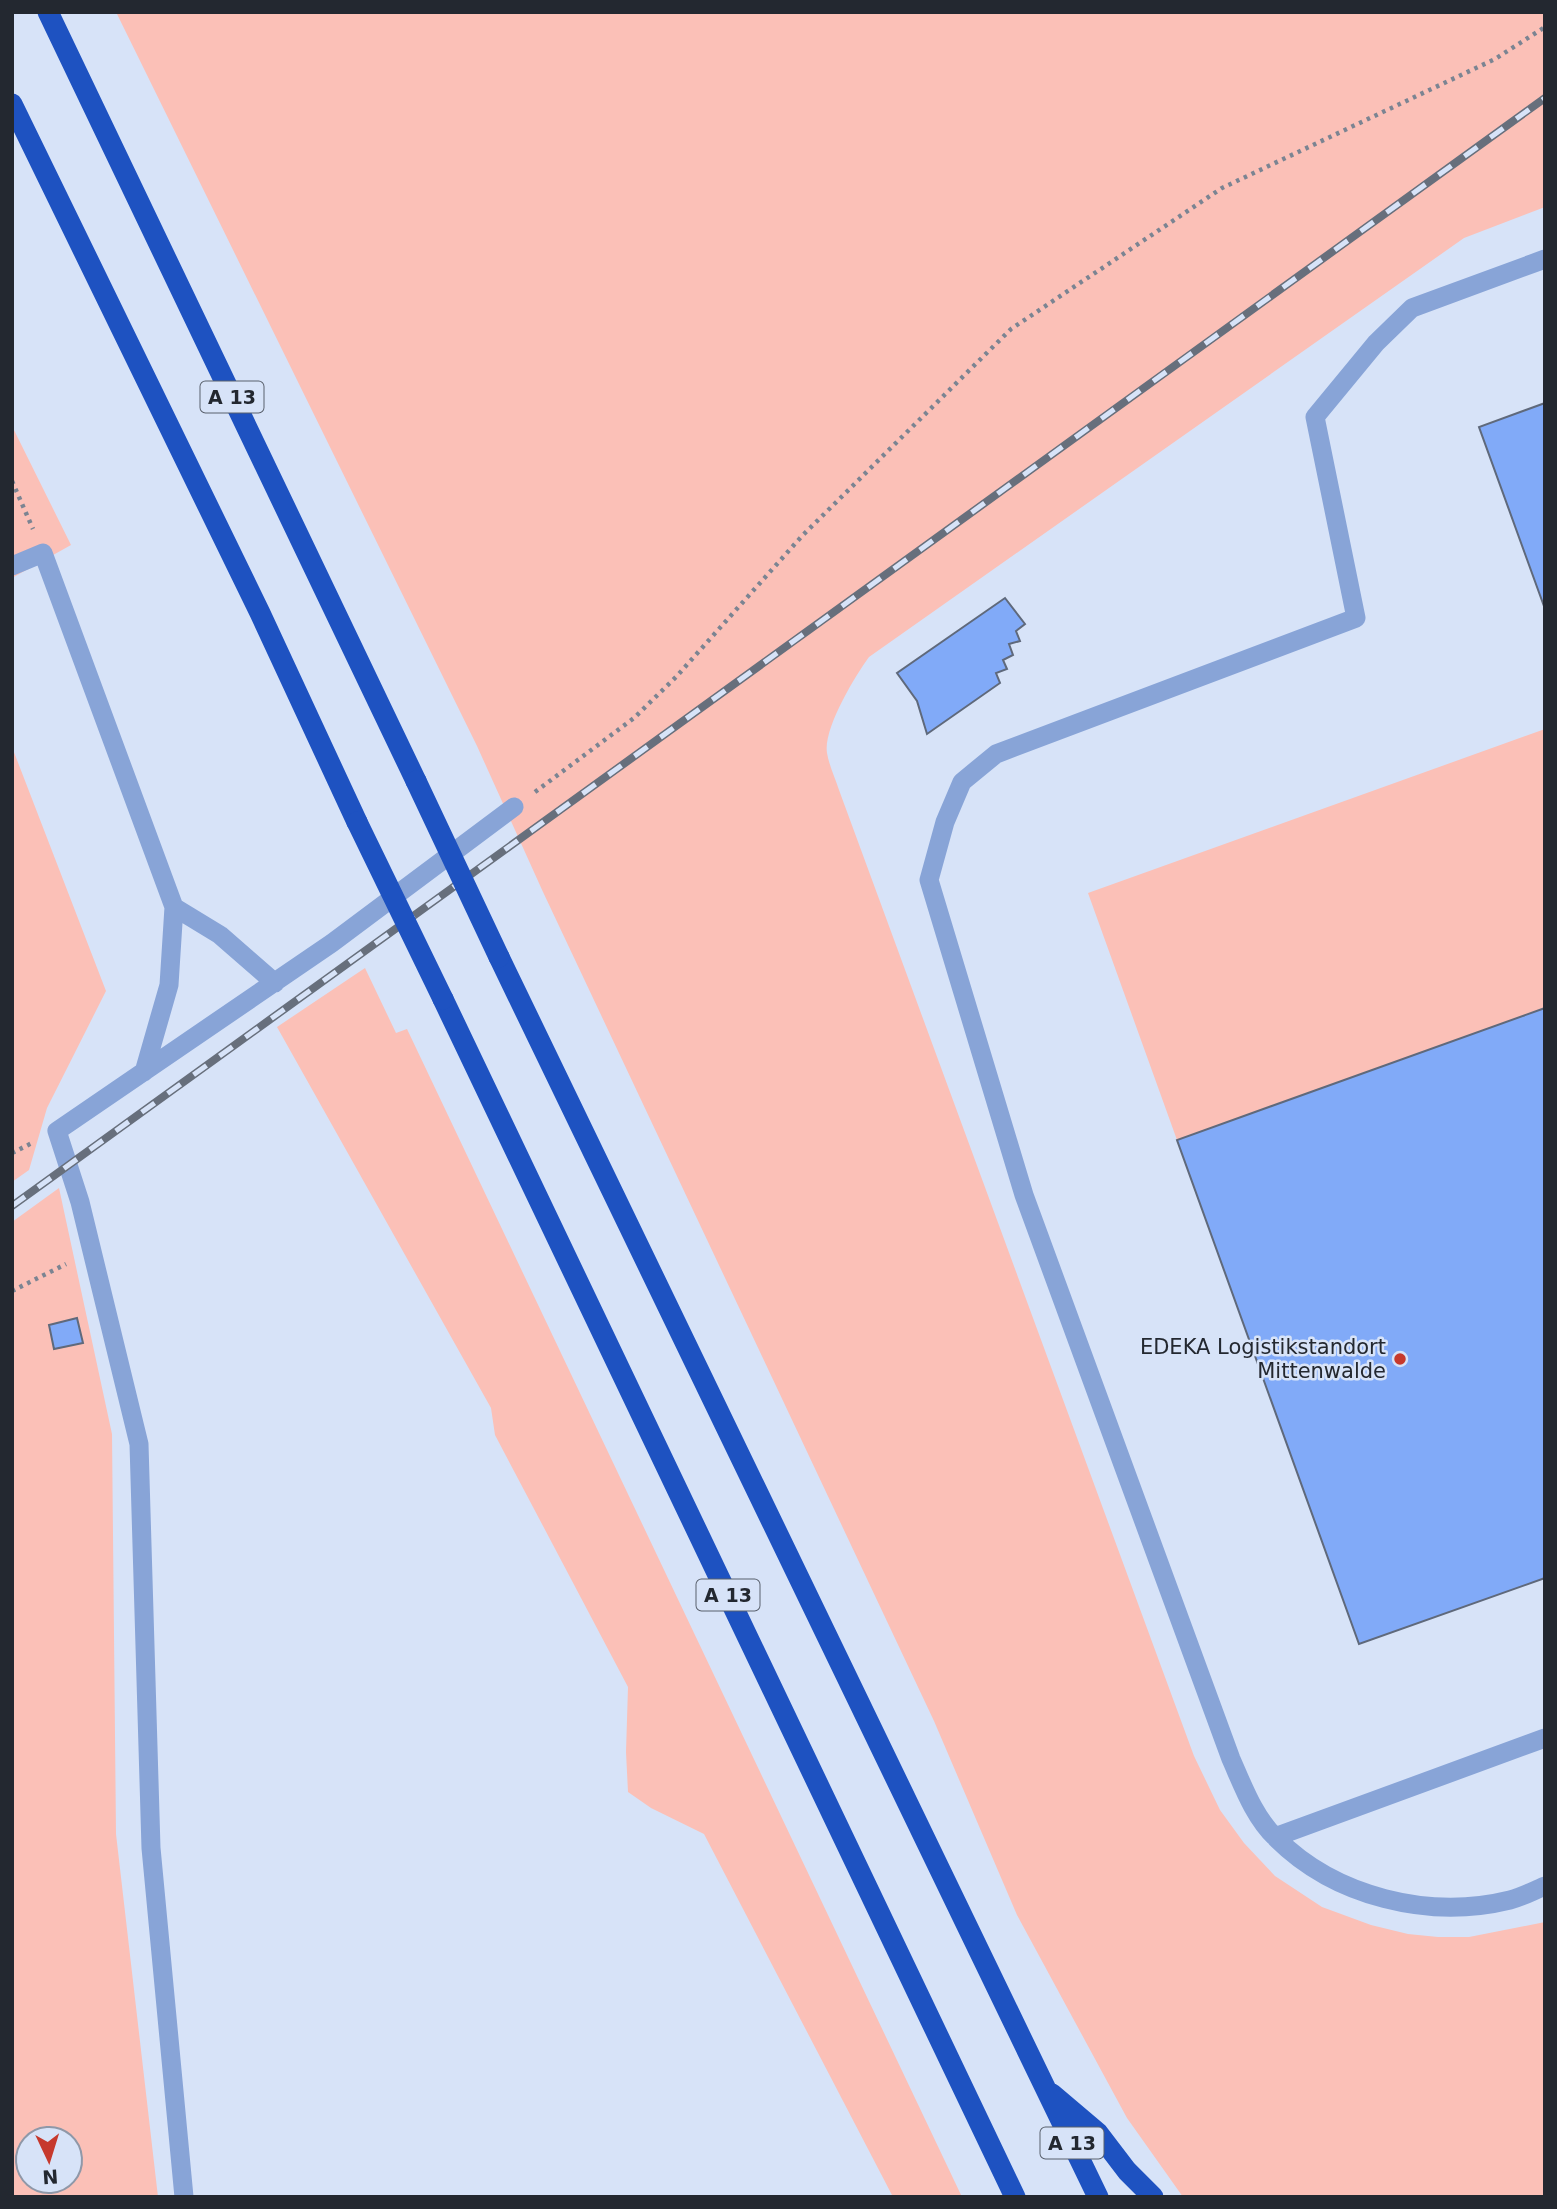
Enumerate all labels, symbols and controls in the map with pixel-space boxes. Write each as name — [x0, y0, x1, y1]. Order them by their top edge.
road number: A 13 — [201, 382, 264, 412]
place label: EDEKA Logistikstandort Mittenwalde — [1140, 1335, 1386, 1383]
marker: EDEKA Logistikstandort Mittenwalde — [1392, 1351, 1408, 1367]
road number: A 13 — [696, 1580, 760, 1610]
north arrow — [14, 2125, 84, 2195]
road number: A 13 — [1040, 2128, 1104, 2158]
text: N — [41, 2165, 59, 2188]

